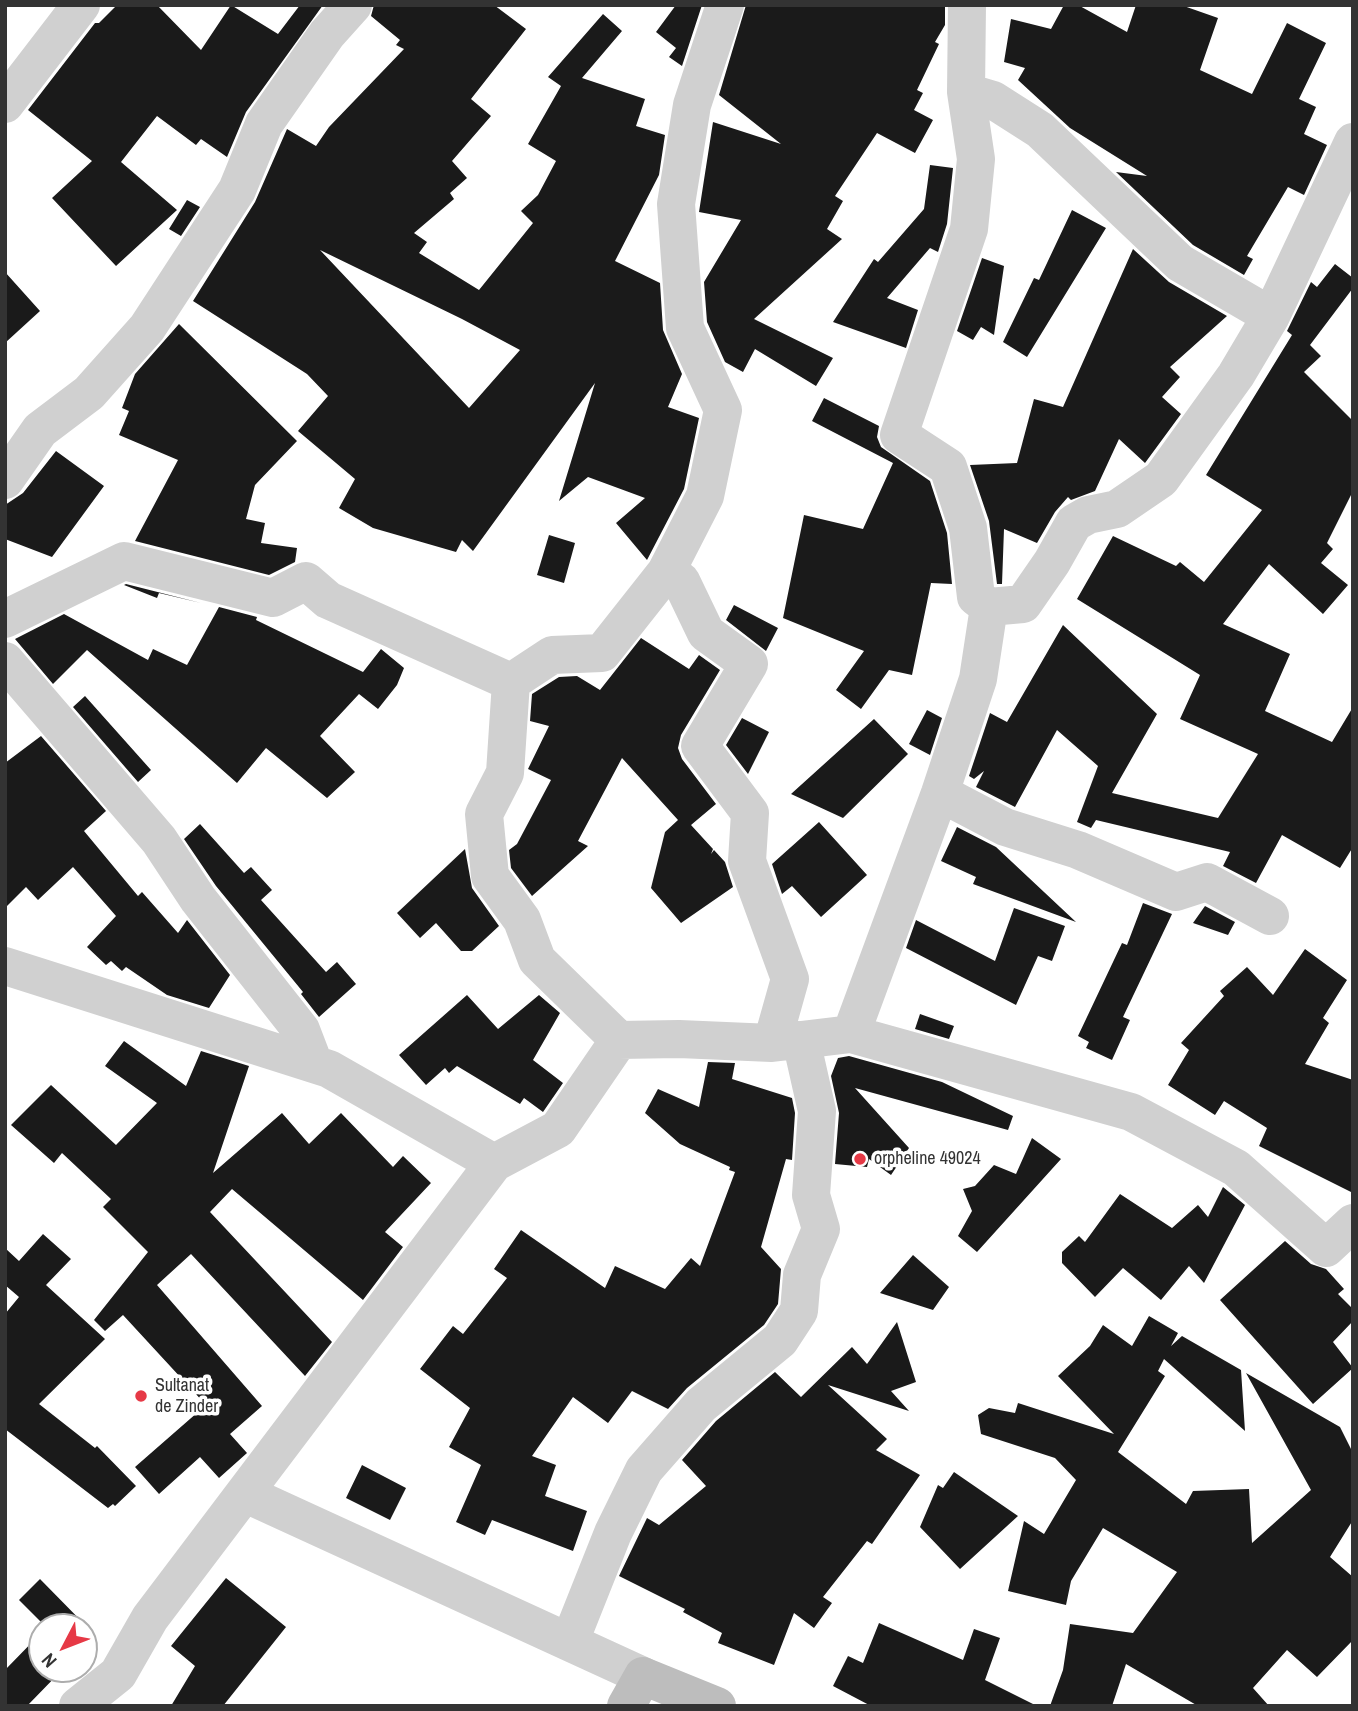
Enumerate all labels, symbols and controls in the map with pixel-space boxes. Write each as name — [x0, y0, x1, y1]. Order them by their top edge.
place label: orpheline 49024 — [874, 1148, 981, 1170]
marker: orpheline 49024 — [852, 1151, 868, 1167]
place label: Sultanat de Zinder — [155, 1375, 218, 1418]
marker: Sultanat de Zinder — [133, 1388, 149, 1404]
north arrow — [28, 1613, 98, 1683]
text: N — [35, 1648, 62, 1674]

